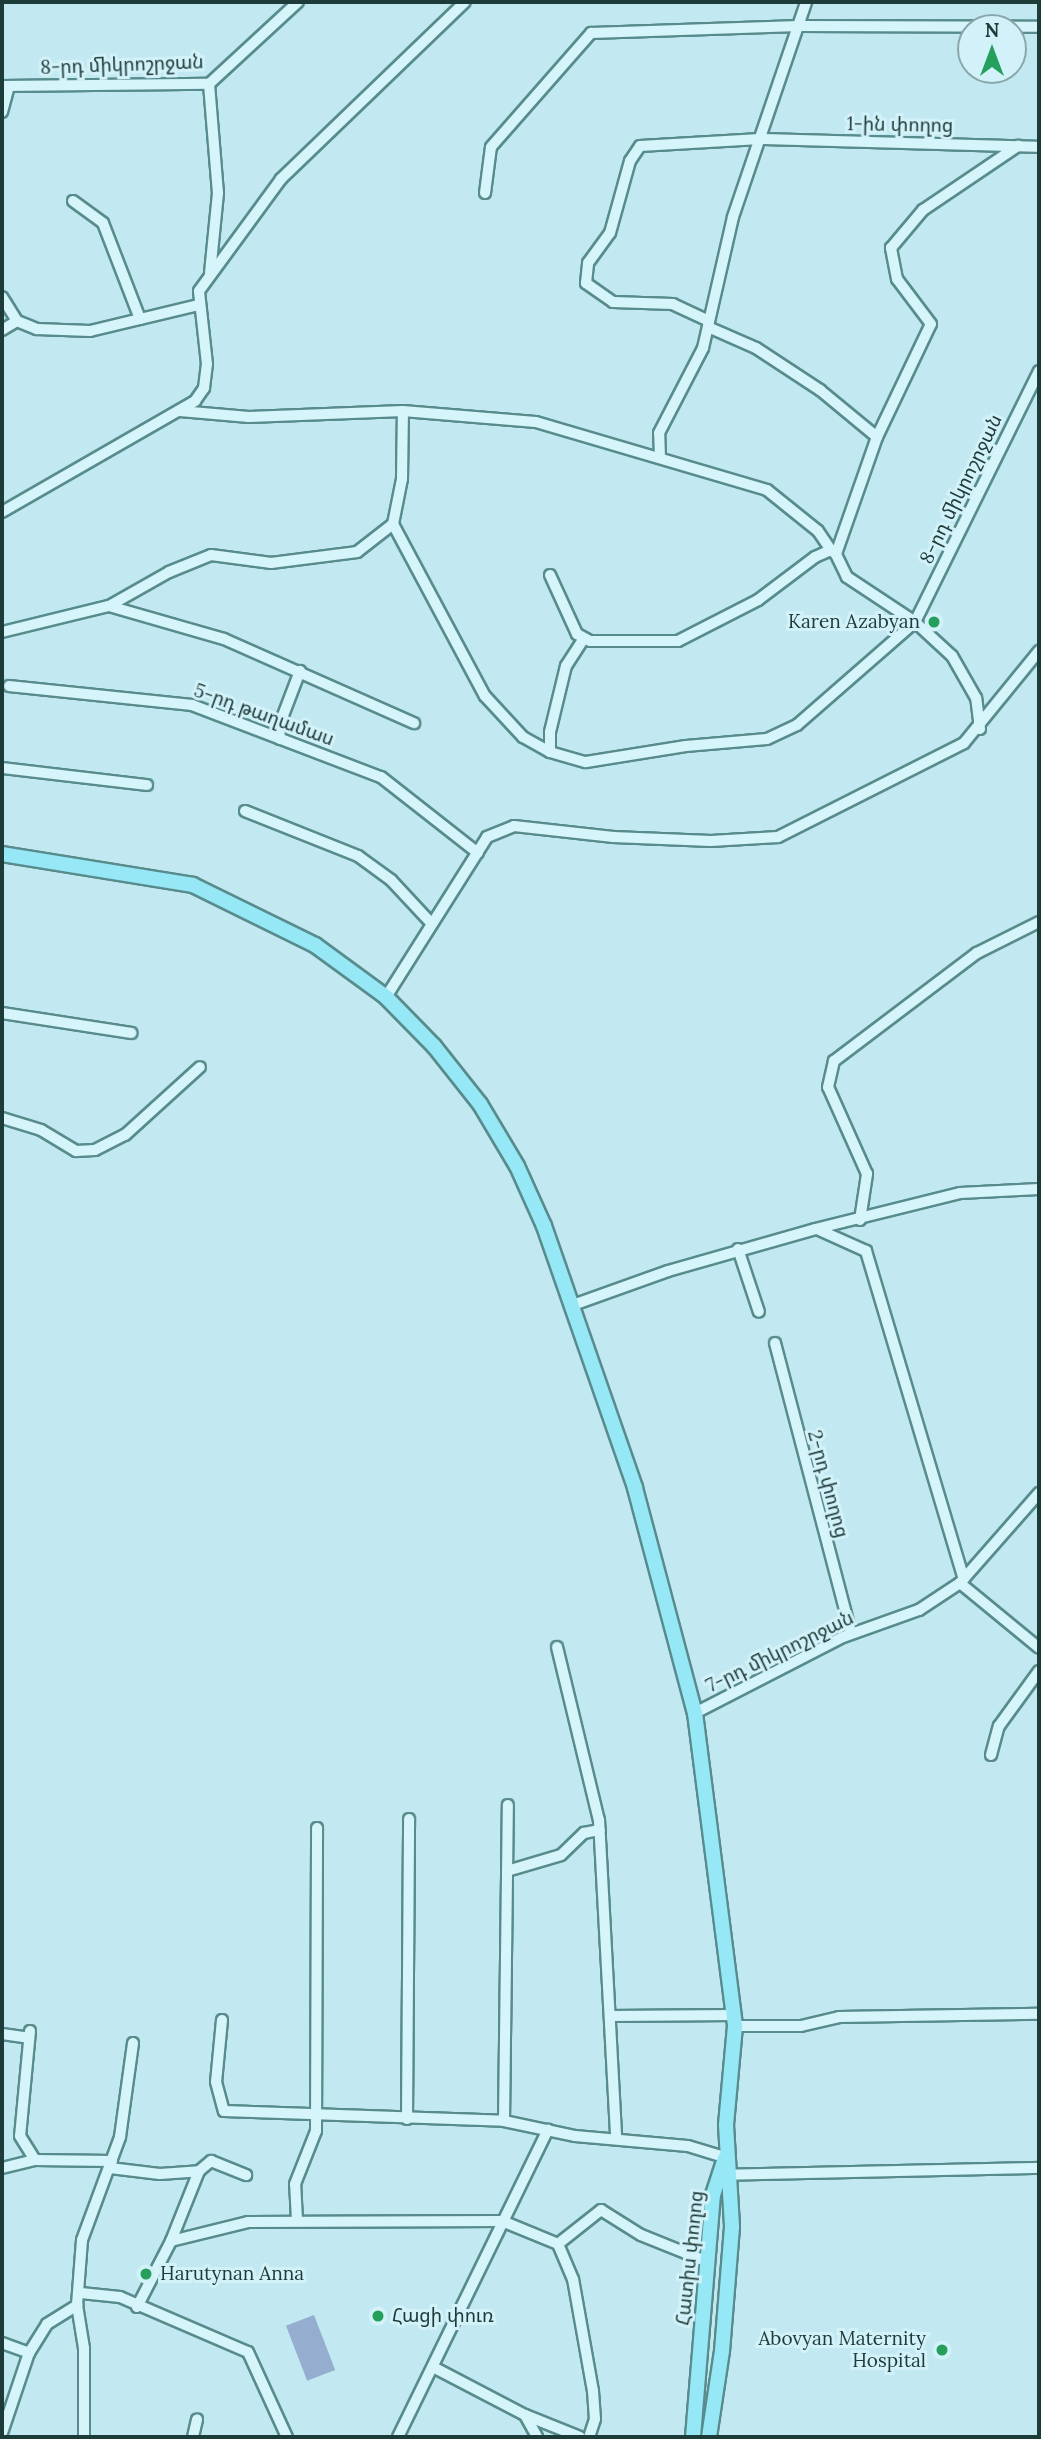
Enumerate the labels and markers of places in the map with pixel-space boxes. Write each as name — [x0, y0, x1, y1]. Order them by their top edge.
place label: Karen Azabyan — [788, 611, 920, 633]
marker: Karen Azabyan — [926, 614, 942, 630]
place label: Harutynan Anna — [160, 2263, 304, 2285]
marker: Harutynan Anna — [138, 2266, 154, 2282]
place label: Հացի փուռ — [392, 2305, 494, 2327]
marker: Հացի փուռ — [370, 2308, 386, 2324]
place label: Abovyan Maternity Hospital — [758, 2328, 926, 2372]
marker: Abovyan Maternity Hospital — [932, 2340, 952, 2360]

